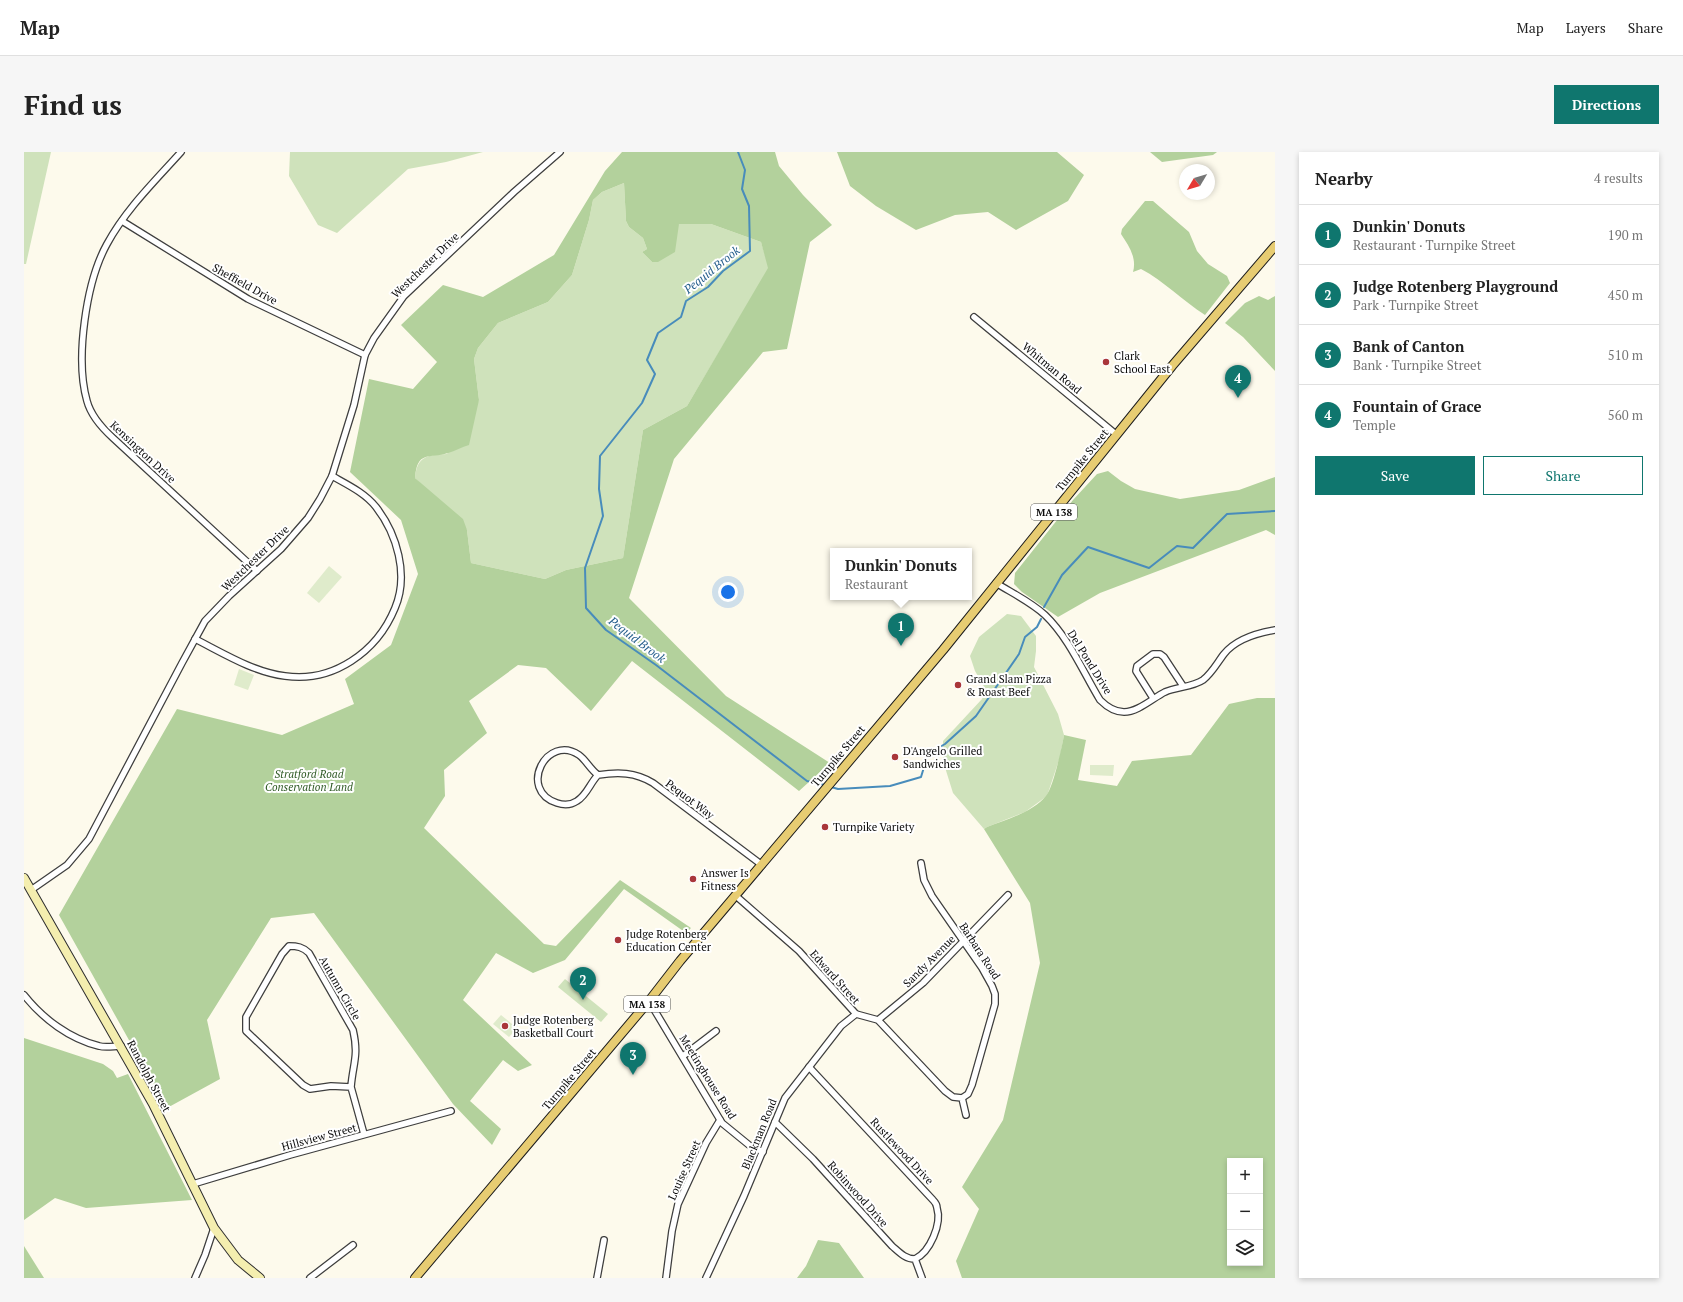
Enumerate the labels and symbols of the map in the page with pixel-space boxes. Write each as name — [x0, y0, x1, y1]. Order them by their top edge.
north arrow — [1179, 164, 1215, 200]
street label: Westchester Drive — [388, 229, 462, 301]
water label: Pequid Brook — [680, 242, 743, 297]
street label: Sheffield Drive — [210, 260, 280, 308]
street label: Whitman Road — [1020, 339, 1084, 397]
place label: Clark School East — [1114, 349, 1170, 376]
marker: Clark School East — [1101, 357, 1111, 367]
pin: 4 — [1225, 365, 1251, 398]
street label: Kensington Drive — [107, 418, 179, 486]
street label: Turnpike Street — [1053, 426, 1111, 494]
road number: MA 138 — [1031, 504, 1077, 520]
street label: Westchester Drive — [218, 522, 292, 594]
your location — [718, 582, 738, 602]
water label: Pequid Brook — [605, 613, 669, 666]
pin: 1 — [888, 613, 914, 646]
street label: Del Pond Drive — [1065, 627, 1116, 697]
place label: Grand Slam Pizza & Roast Beef — [966, 672, 1052, 699]
marker: Grand Slam Pizza & Roast Beef — [953, 680, 963, 690]
street label: Turnpike Street — [808, 722, 868, 790]
place label: D'Angelo Grilled Sandwiches — [903, 744, 982, 771]
marker: D'Angelo Grilled Sandwiches — [890, 752, 900, 762]
park label: Stratford Road Conservation Land — [265, 767, 353, 794]
street label: Pequot Way — [663, 776, 718, 822]
place label: Turnpike Variety — [833, 820, 915, 834]
marker: Turnpike Variety — [820, 822, 830, 832]
place label: Answer Is Fitness — [701, 866, 749, 893]
marker: Answer Is Fitness — [688, 874, 698, 884]
street label: Barbara Road — [956, 920, 1004, 982]
place label: Judge Rotenberg Education Center — [626, 927, 712, 954]
street label: Sandy Avenue — [900, 932, 958, 990]
marker: Judge Rotenberg Education Center — [613, 935, 623, 945]
street label: Edward Street — [807, 947, 863, 1007]
street label: Autumn Circle — [316, 954, 364, 1023]
pin: 2 — [570, 967, 596, 1000]
road number: MA 138 — [624, 996, 670, 1012]
place label: Judge Rotenberg Basketball Court — [513, 1013, 594, 1040]
marker: Judge Rotenberg Basketball Court — [500, 1021, 510, 1031]
street label: Meetinghouse Road — [676, 1032, 740, 1122]
street label: Randolph Street — [124, 1038, 174, 1114]
pin: 3 — [620, 1042, 646, 1075]
street label: Turnpike Street — [539, 1045, 599, 1113]
street label: Blackman Road — [738, 1096, 780, 1172]
street label: Rustlewood Drive — [868, 1115, 937, 1188]
street label: Hillsview Street — [280, 1120, 358, 1154]
street label: Louise Street — [665, 1138, 703, 1202]
street label: Robinwood Drive — [825, 1158, 892, 1230]

